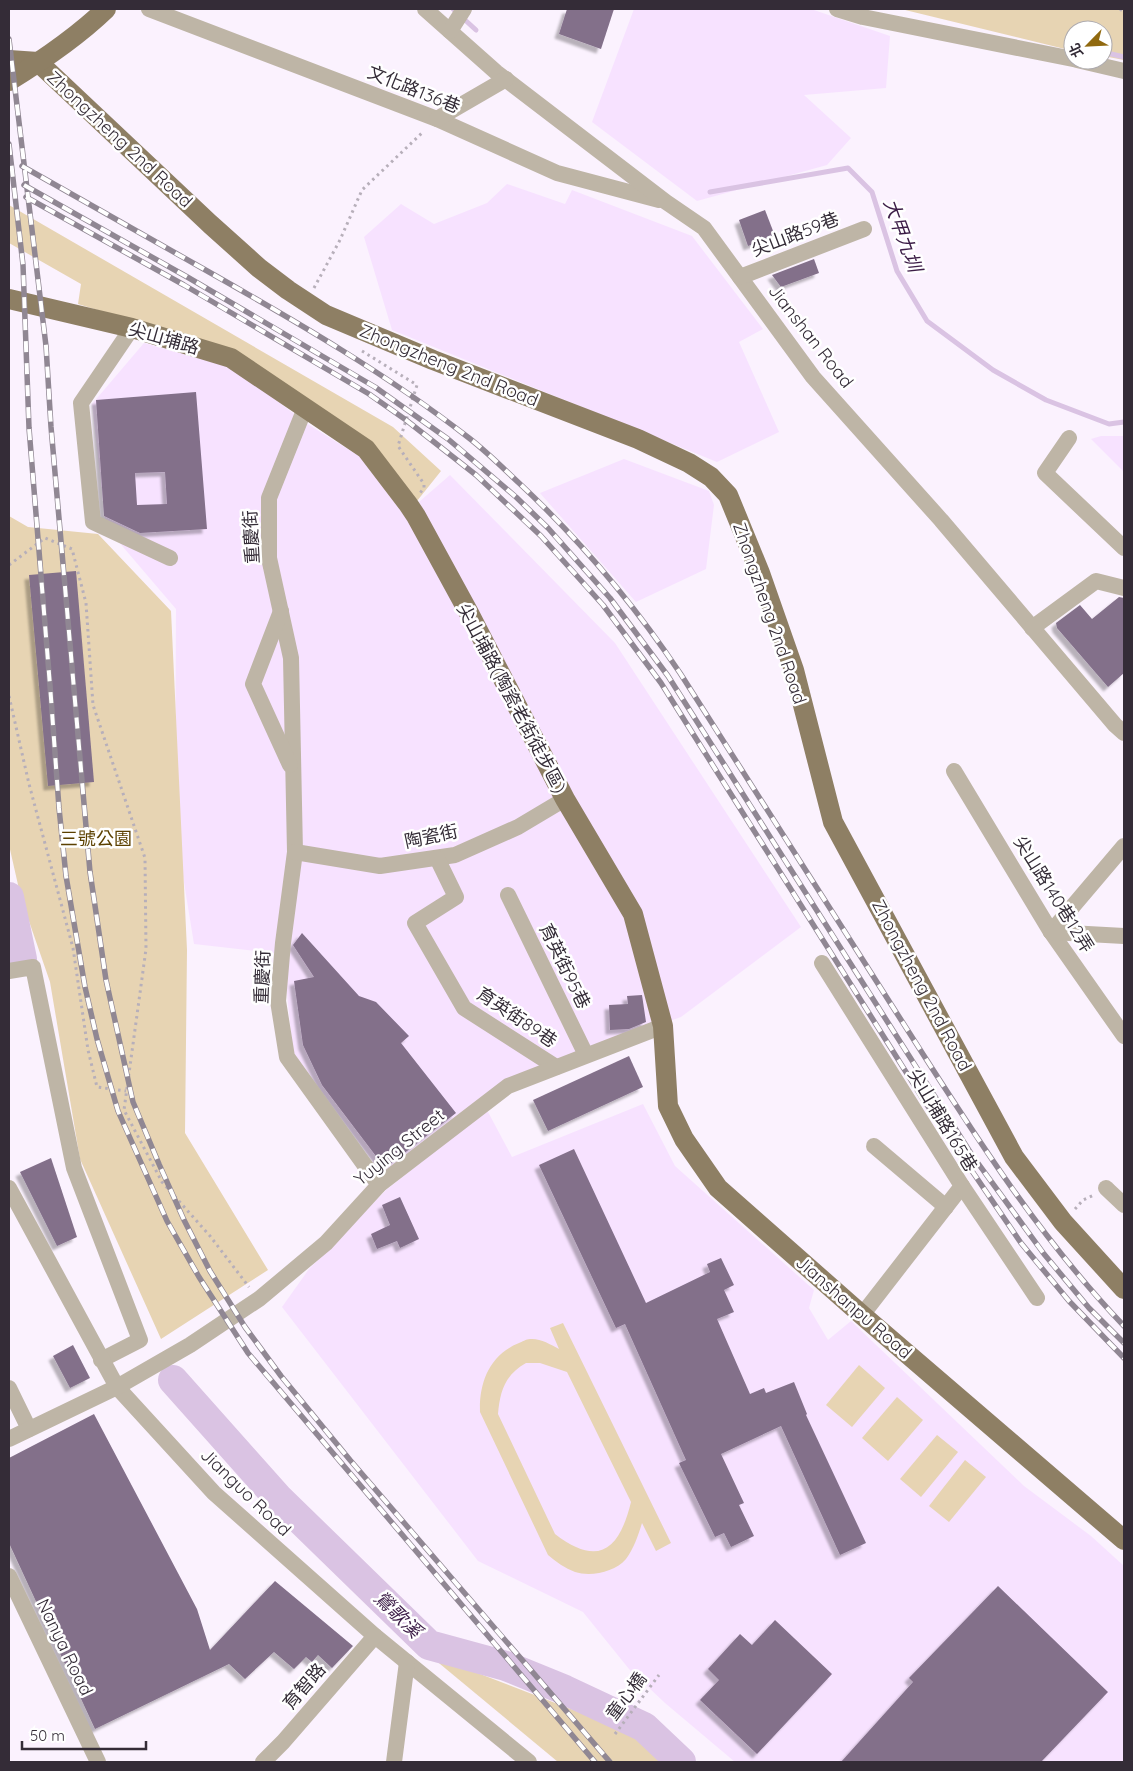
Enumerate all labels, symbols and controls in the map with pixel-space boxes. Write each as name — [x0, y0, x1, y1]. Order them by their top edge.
north arrow — [1063, 20, 1113, 70]
text: 北 — [1065, 40, 1087, 60]
street label: 文化路136巷 — [364, 60, 464, 118]
street label: Zhongzheng 2nd Road — [42, 66, 198, 212]
water label: 大甲九圳 — [879, 195, 928, 278]
street label: 尖山路59巷 — [748, 207, 842, 261]
street label: Jianshan Road — [763, 280, 859, 392]
street label: 尖山埔路 — [126, 317, 202, 359]
street label: Zhongzheng 2nd Road — [356, 319, 542, 411]
street label: 重慶街 — [238, 509, 264, 565]
street label: Zhongzheng 2nd Road — [728, 519, 812, 707]
street label: 尖山埔路(陶瓷老街徒步區) — [452, 599, 572, 797]
street label: 陶瓷街 — [402, 819, 460, 853]
park label: 三號公園 — [60, 827, 132, 850]
street label: 尖山路140巷12弄 — [1009, 831, 1099, 957]
street label: Zhongzheng 2nd Road — [867, 895, 977, 1075]
street label: 育英街95巷 — [535, 920, 595, 1012]
street label: 重慶街 — [250, 950, 274, 1004]
street label: 育英街89巷 — [473, 982, 561, 1052]
street label: 尖山埔路165巷 — [903, 1064, 983, 1176]
street label: Yuying Street — [349, 1104, 449, 1190]
street label: Jianshanpu Road — [791, 1250, 917, 1364]
street label: Jianguo Road — [196, 1443, 296, 1541]
water label: 鶯歌溪 — [369, 1586, 429, 1645]
street label: Nanya Road — [32, 1595, 98, 1699]
street label: 育智路 — [278, 1658, 330, 1714]
street label: 童心橋 — [601, 1668, 651, 1724]
scale bar — [22, 1718, 146, 1750]
text: 50 m — [30, 1726, 65, 1745]

